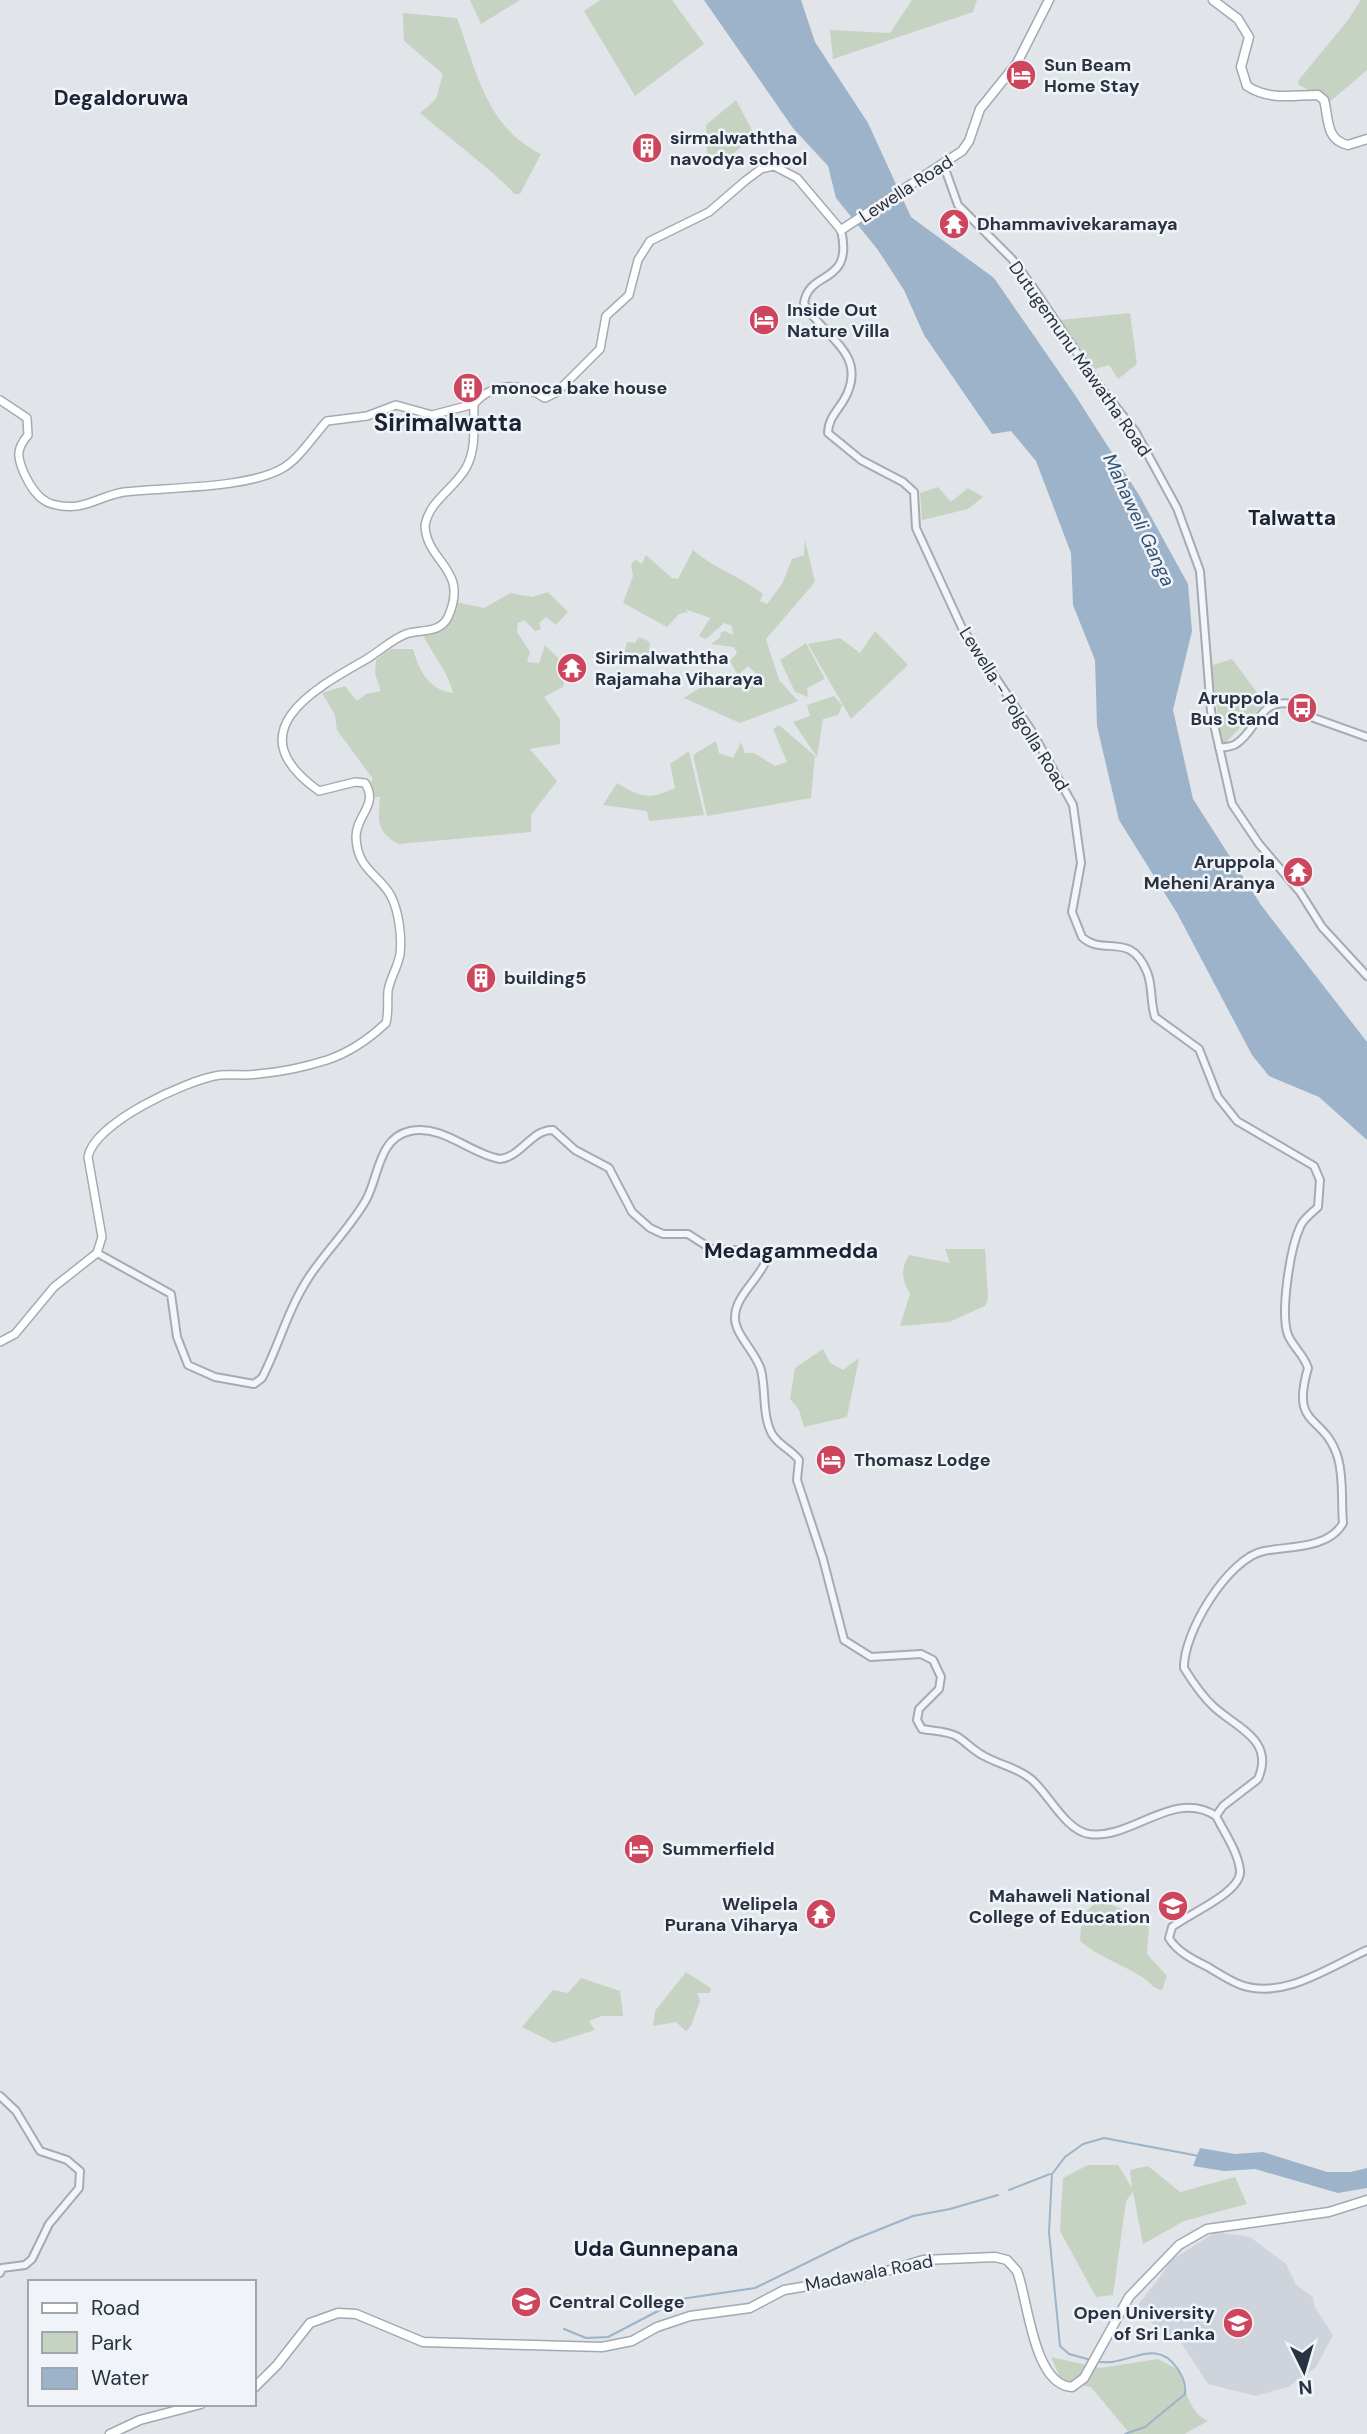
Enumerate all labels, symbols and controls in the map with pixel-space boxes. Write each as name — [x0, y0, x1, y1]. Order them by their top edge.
place label: Sun Beam Home Stay — [1044, 53, 1140, 98]
hotel icon: Sun Beam Home Stay — [1004, 58, 1038, 92]
district label: Degaldoruwa — [54, 84, 188, 112]
place label: sirmalwaththa navodya school — [670, 126, 807, 171]
building icon: sirmalwaththa navodya school — [630, 131, 664, 165]
street label: Lewella Road — [855, 150, 957, 228]
temple icon: Dhammavivekaramaya — [937, 207, 971, 241]
place label: Dhammavivekaramaya — [977, 212, 1178, 236]
street label: Dutugemunu Mawatha Road — [1003, 257, 1157, 461]
place label: Inside Out Nature Villa — [787, 298, 890, 343]
hotel icon: Inside Out Nature Villa — [747, 303, 781, 337]
building icon: monoca bake house — [451, 371, 485, 405]
place label: monoca bake house — [491, 376, 668, 400]
district label: Sirimalwatta — [374, 407, 522, 438]
water label: Mahaweli Ganga — [1097, 449, 1181, 591]
district label: Talwatta — [1248, 504, 1336, 532]
street label: Lewella - Polgolla Road — [954, 622, 1074, 796]
place label: Sirimalwaththa Rajamaha Viharaya — [595, 646, 763, 691]
temple icon: Sirimalwaththa Rajamaha Viharaya — [555, 651, 589, 685]
place label: Aruppola Bus Stand — [1191, 686, 1279, 731]
bus stop icon: Aruppola Bus Stand — [1285, 691, 1319, 725]
place label: Aruppola Meheni Aranya — [1144, 850, 1275, 895]
temple icon: Aruppola Meheni Aranya — [1281, 855, 1315, 889]
building icon: building5 — [464, 961, 498, 995]
place label: building5 — [504, 966, 586, 990]
district label: Medagammedda — [704, 1237, 878, 1265]
hotel icon: Thomasz Lodge — [814, 1443, 848, 1477]
place label: Thomasz Lodge — [854, 1448, 991, 1472]
hotel icon: Summerfield — [622, 1832, 656, 1866]
place label: Summerfield — [662, 1837, 774, 1861]
place label: Mahaweli National College of Education — [969, 1884, 1150, 1929]
school or university icon: Mahaweli National College of Education — [1156, 1889, 1190, 1923]
place label: Welipela Purana Viharya — [665, 1892, 798, 1937]
temple icon: Welipela Purana Viharya — [804, 1897, 838, 1931]
district label: Uda Gunnepana — [574, 2235, 738, 2263]
street label: Madawala Road — [803, 2249, 935, 2297]
legend — [28, 2280, 256, 2406]
school or university icon: Central College — [509, 2285, 543, 2319]
place label: Central College — [549, 2290, 685, 2314]
text: Road — [91, 2294, 140, 2322]
place label: Open University of Sri Lanka — [1073, 2301, 1215, 2346]
school or university icon: Open University of Sri Lanka — [1221, 2306, 1255, 2340]
text: Park — [91, 2329, 133, 2357]
north arrow — [1269, 2336, 1339, 2406]
text: Water — [91, 2364, 149, 2392]
text: N — [1297, 2374, 1313, 2400]

